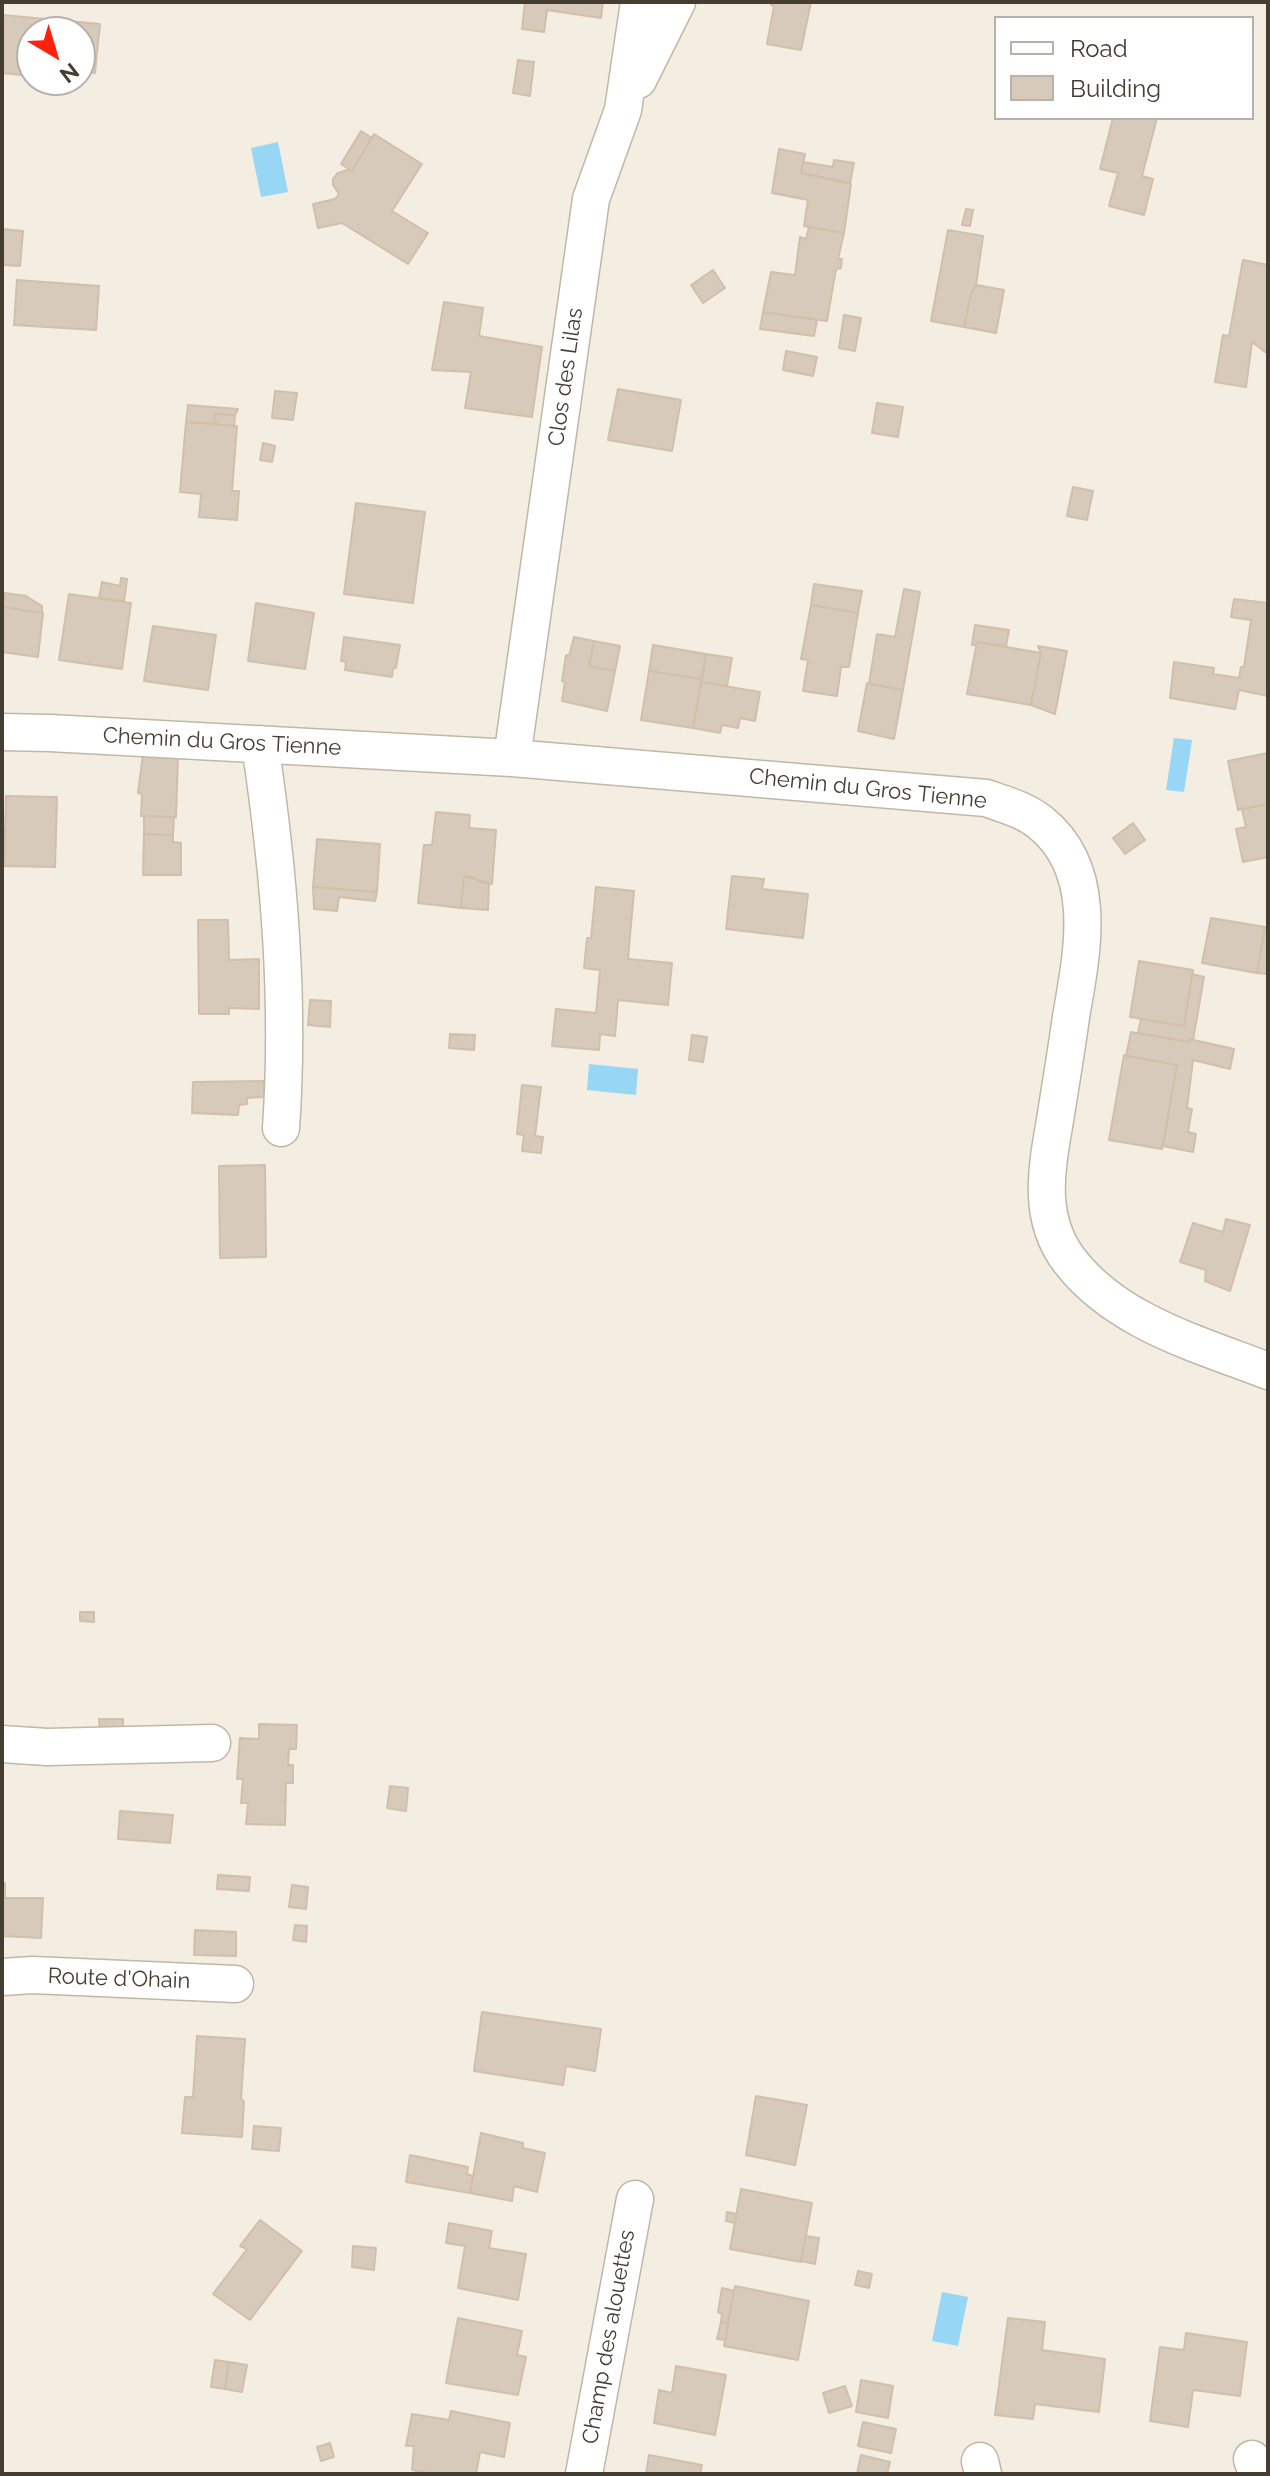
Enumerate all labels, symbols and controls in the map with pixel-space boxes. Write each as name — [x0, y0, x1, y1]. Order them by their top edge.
north arrow — [16, 16, 96, 96]
legend — [994, 16, 1254, 120]
text: Road — [1070, 34, 1128, 63]
text: N — [55, 58, 84, 89]
text: Building — [1070, 74, 1161, 103]
street label: Clos des Lilas — [543, 306, 589, 448]
street label: Chemin du Gros Tienne — [102, 723, 342, 761]
street label: Chemin du Gros Tienne — [748, 763, 988, 815]
street label: Route d'Ohain — [47, 1963, 191, 1995]
street label: Champ des alouettes — [577, 2228, 641, 2446]

